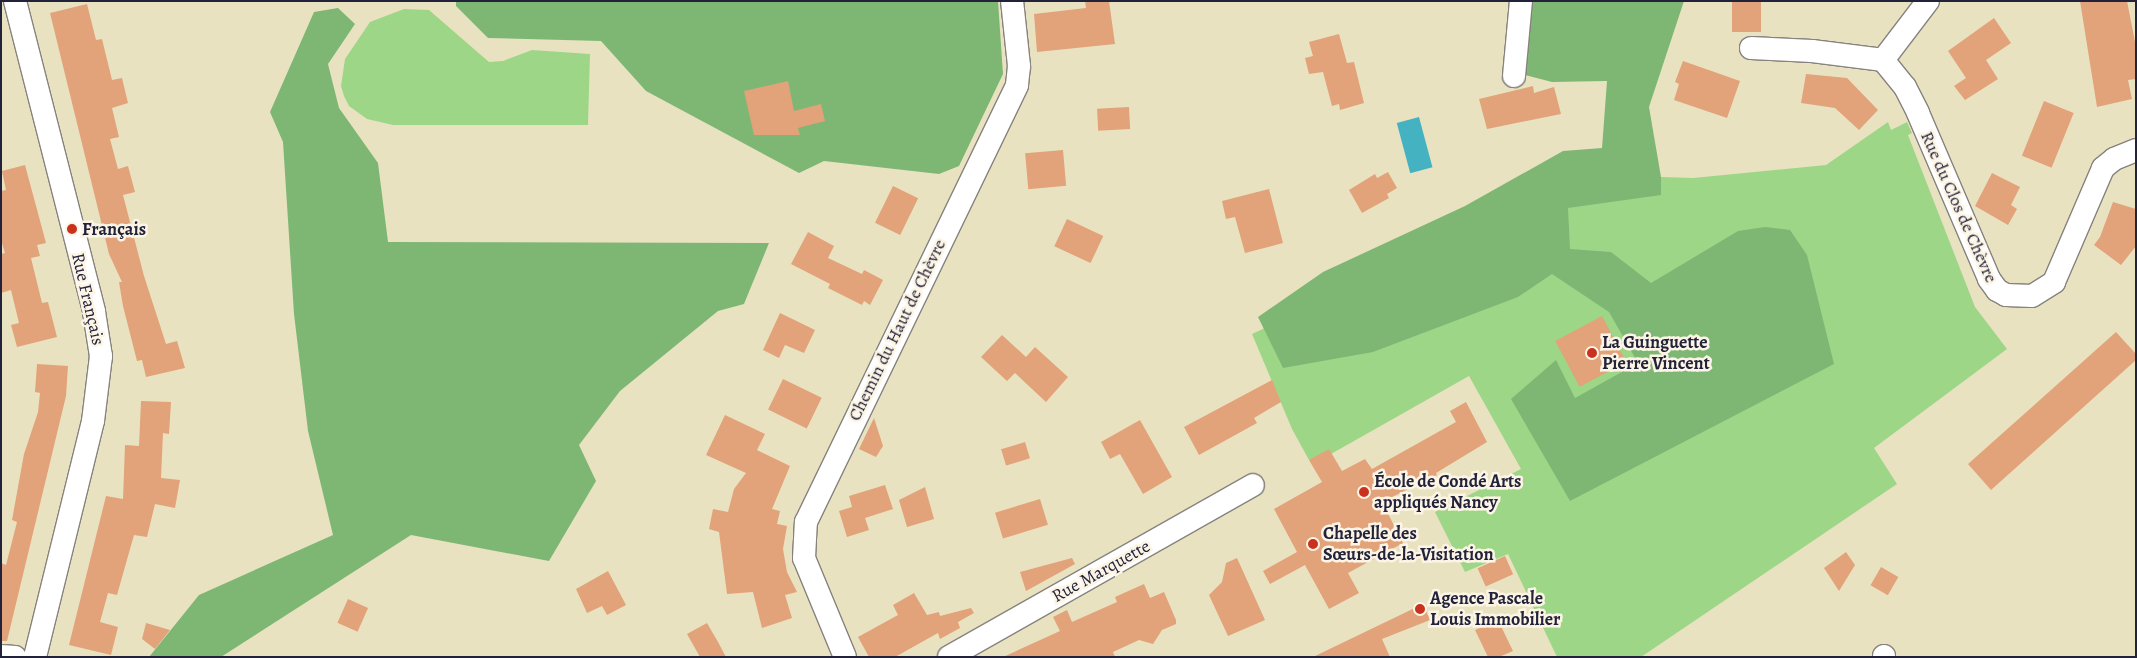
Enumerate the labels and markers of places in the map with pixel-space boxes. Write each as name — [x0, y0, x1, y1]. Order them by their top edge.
place label: Français — [82, 218, 146, 240]
marker: Français — [66, 223, 78, 235]
place label: La Guinguette Pierre Vincent — [1602, 332, 1710, 374]
marker: La Guinguette Pierre Vincent — [1586, 347, 1598, 359]
place label: École de Condé Arts appliqués Nancy — [1374, 471, 1521, 514]
marker: École de Condé Arts appliqués Nancy — [1358, 486, 1370, 498]
place label: Chapelle des Sœurs-de-la-Visitation — [1323, 523, 1494, 566]
marker: Chapelle des Sœurs-de-la-Visitation — [1307, 538, 1319, 550]
place label: Agence Pascale Louis Immobilier — [1430, 588, 1561, 630]
marker: Agence Pascale Louis Immobilier — [1414, 603, 1426, 615]

